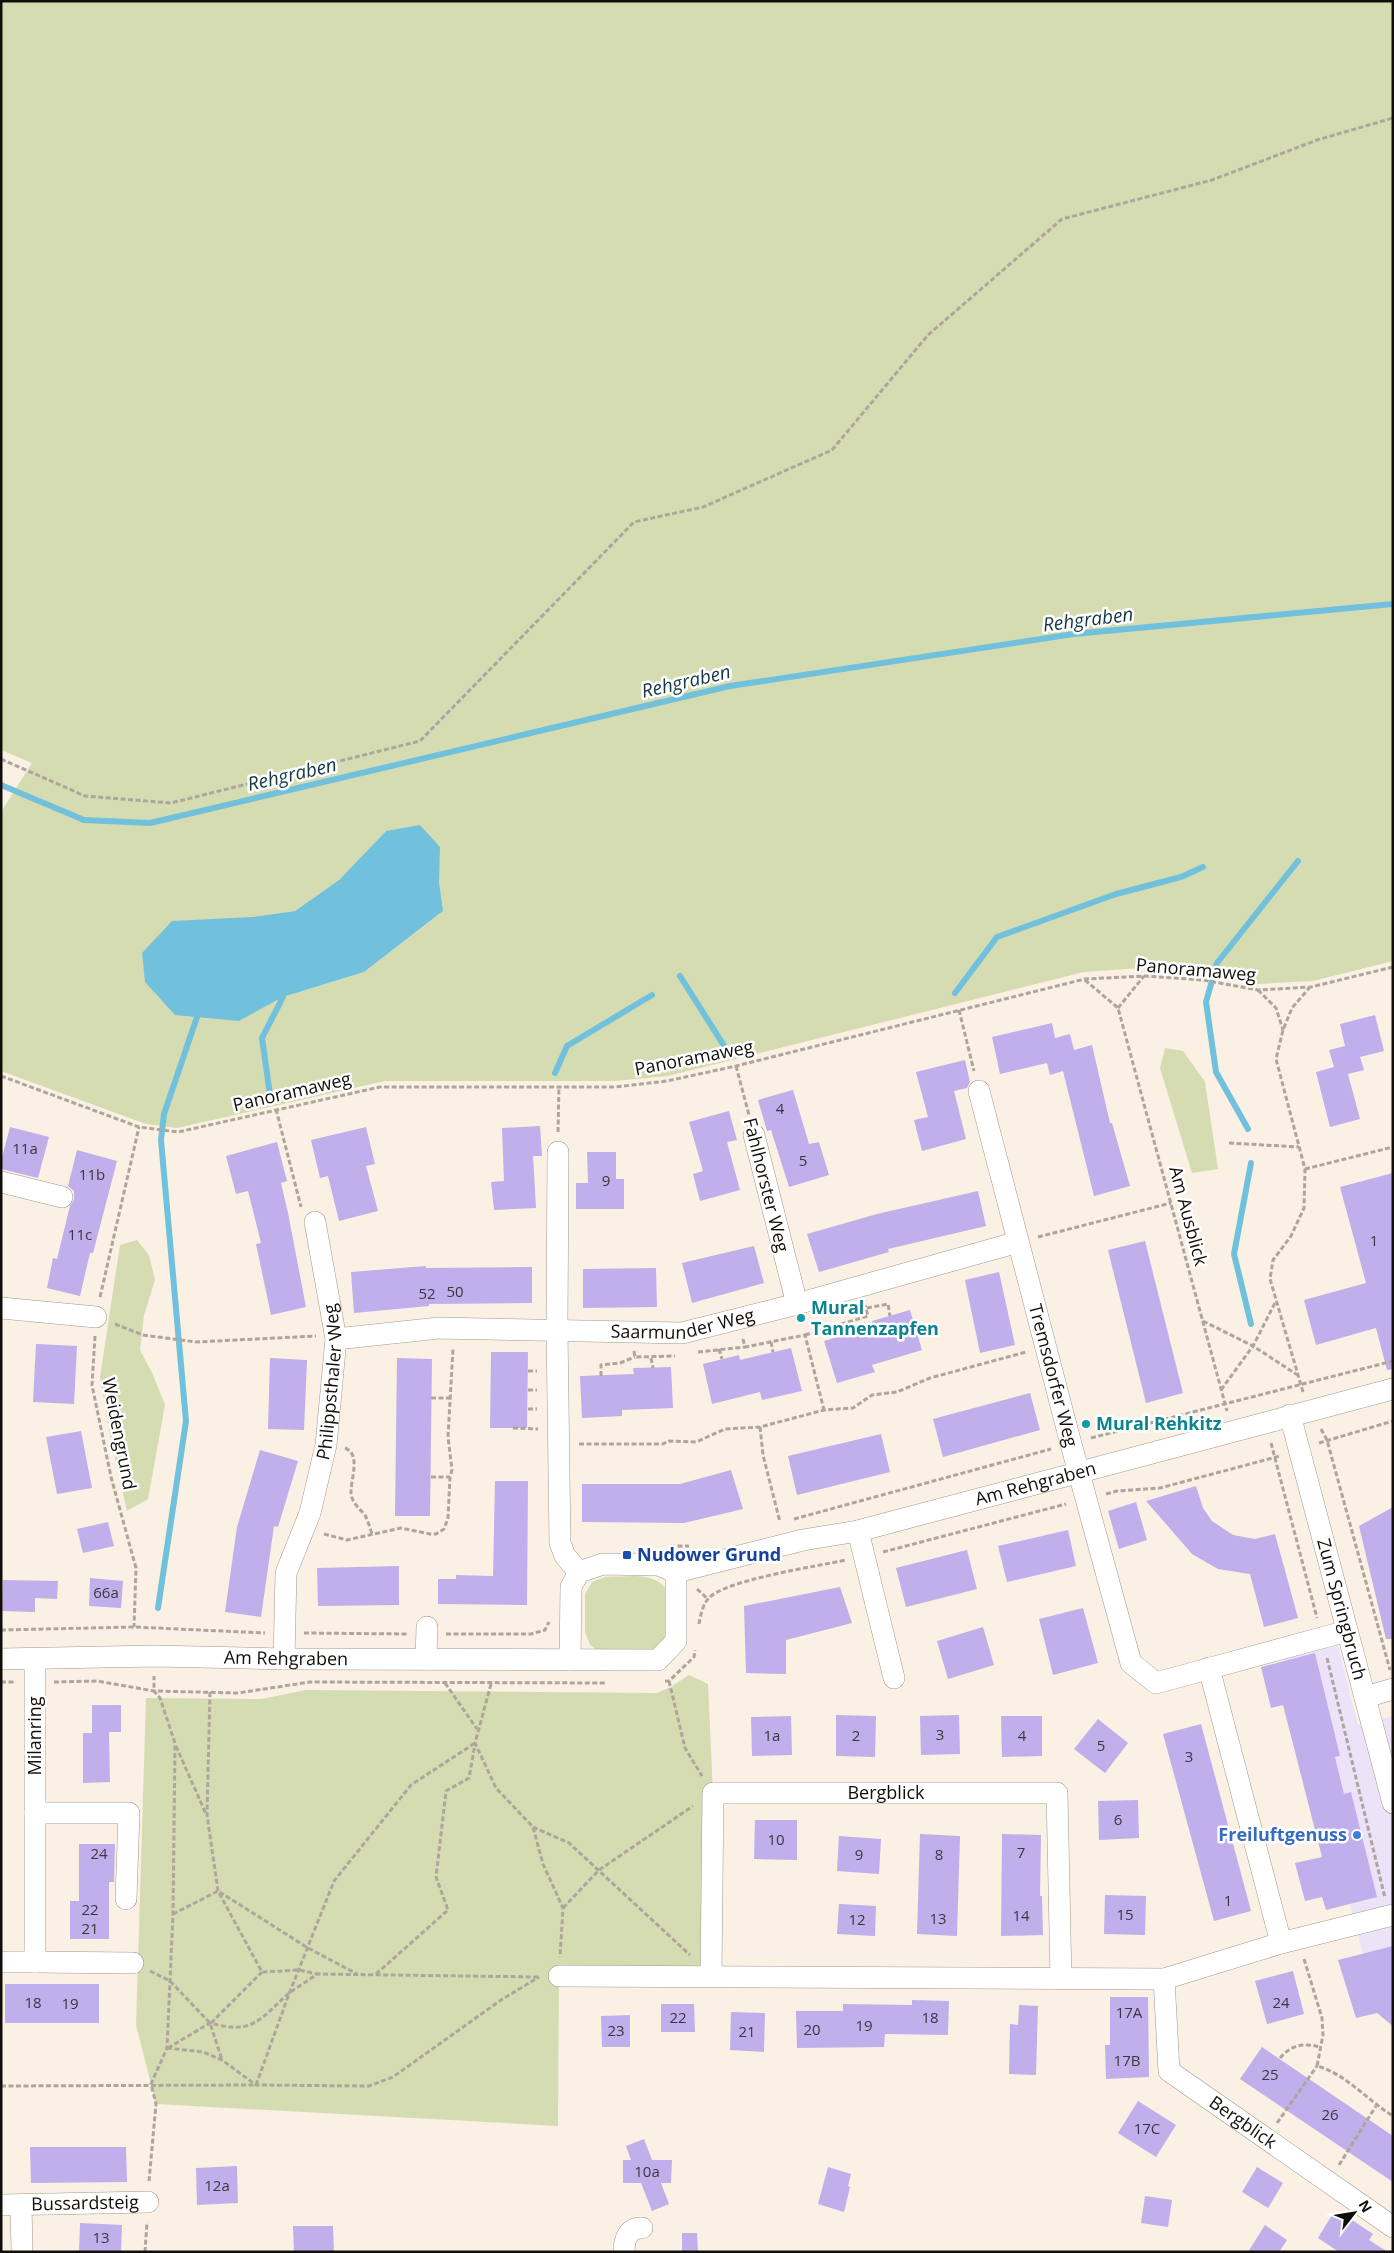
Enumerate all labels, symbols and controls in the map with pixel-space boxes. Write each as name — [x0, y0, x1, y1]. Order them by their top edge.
water label: Rehgraben — [1041, 601, 1135, 637]
water label: Rehgraben — [639, 658, 733, 704]
water label: Rehgraben — [245, 751, 339, 797]
street label: Panoramaweg — [1135, 952, 1257, 986]
street label: Panoramaweg — [632, 1034, 755, 1080]
street label: Panoramaweg — [230, 1066, 353, 1116]
house number: 4 — [776, 1098, 785, 1118]
street label: Fahlhorster Weg — [739, 1115, 795, 1255]
house number: 11a — [12, 1138, 38, 1158]
house number: 5 — [799, 1150, 807, 1170]
street label: Am Ausblick — [1164, 1163, 1214, 1269]
house number: 11b — [79, 1164, 105, 1184]
house number: 9 — [602, 1170, 610, 1190]
house number: 11c — [68, 1224, 92, 1244]
house number: 1 — [1370, 1230, 1378, 1250]
house number: 50 — [446, 1281, 464, 1301]
house number: 52 — [418, 1283, 436, 1303]
place label: Mural Tannenzapfen — [811, 1295, 939, 1340]
street label: Tremsdorfer Weg — [1024, 1301, 1084, 1449]
street label: Philippsthaler Weg — [310, 1302, 347, 1462]
street label: Saarmunder Weg — [610, 1302, 757, 1344]
marker: Mural Tannenzapfen — [795, 1312, 807, 1324]
street label: Weidengrund — [97, 1376, 143, 1492]
place label: Mural Rehkitz — [1096, 1411, 1222, 1435]
marker: Mural Rehkitz — [1080, 1418, 1092, 1430]
street label: Am Rehgraben — [972, 1455, 1098, 1510]
street label: Zum Springbruch — [1312, 1536, 1373, 1682]
place label: Nudower Grund — [637, 1542, 781, 1566]
marker: Nudower Grund — [621, 1549, 633, 1561]
house number: 66a — [93, 1582, 119, 1602]
street label: Am Rehgraben — [224, 1645, 348, 1670]
street label: Milanring — [22, 1696, 46, 1776]
house number: 3 — [936, 1724, 944, 1744]
house number: 1a — [764, 1725, 780, 1745]
house number: 2 — [852, 1725, 860, 1745]
house number: 4 — [1018, 1725, 1027, 1745]
house number: 5 — [1097, 1735, 1105, 1755]
house number: 3 — [1185, 1746, 1193, 1766]
street label: Bergblick — [847, 1780, 925, 1804]
house number: 6 — [1114, 1809, 1122, 1829]
place label: Freiluftgenuss — [1218, 1822, 1347, 1846]
house number: 10 — [767, 1829, 785, 1849]
marker: Freiluftgenuss — [1351, 1829, 1363, 1841]
house number: 7 — [1017, 1842, 1025, 1862]
house number: 24 — [90, 1843, 108, 1863]
house number: 9 — [855, 1844, 863, 1864]
house number: 8 — [935, 1844, 943, 1864]
house number: 1 — [1224, 1890, 1232, 1910]
house number: 22 — [81, 1899, 99, 1919]
house number: 15 — [1116, 1904, 1134, 1924]
house number: 14 — [1012, 1905, 1030, 1925]
house number: 13 — [929, 1908, 947, 1928]
house number: 12 — [848, 1909, 866, 1929]
house number: 21 — [81, 1918, 99, 1938]
house number: 18 — [24, 1992, 42, 2012]
house number: 24 — [1272, 1992, 1290, 2012]
house number: 19 — [61, 1993, 79, 2013]
house number: 17A — [1116, 2002, 1143, 2022]
house number: 22 — [669, 2007, 687, 2027]
house number: 18 — [921, 2007, 939, 2027]
house number: 19 — [855, 2015, 873, 2035]
house number: 20 — [803, 2019, 821, 2039]
house number: 23 — [607, 2020, 625, 2040]
house number: 21 — [738, 2021, 756, 2041]
house number: 17B — [1114, 2050, 1140, 2070]
house number: 25 — [1261, 2064, 1279, 2084]
street label: Bergblick — [1205, 2090, 1282, 2154]
house number: 26 — [1321, 2104, 1339, 2124]
house number: 17C — [1134, 2118, 1160, 2138]
house number: 10a — [634, 2161, 660, 2181]
house number: 12a — [204, 2175, 230, 2195]
north arrow — [1329, 2188, 1379, 2238]
street label: Bussardsteig — [31, 2189, 139, 2215]
text: N — [1354, 2196, 1377, 2216]
house number: 13 — [92, 2227, 110, 2247]

